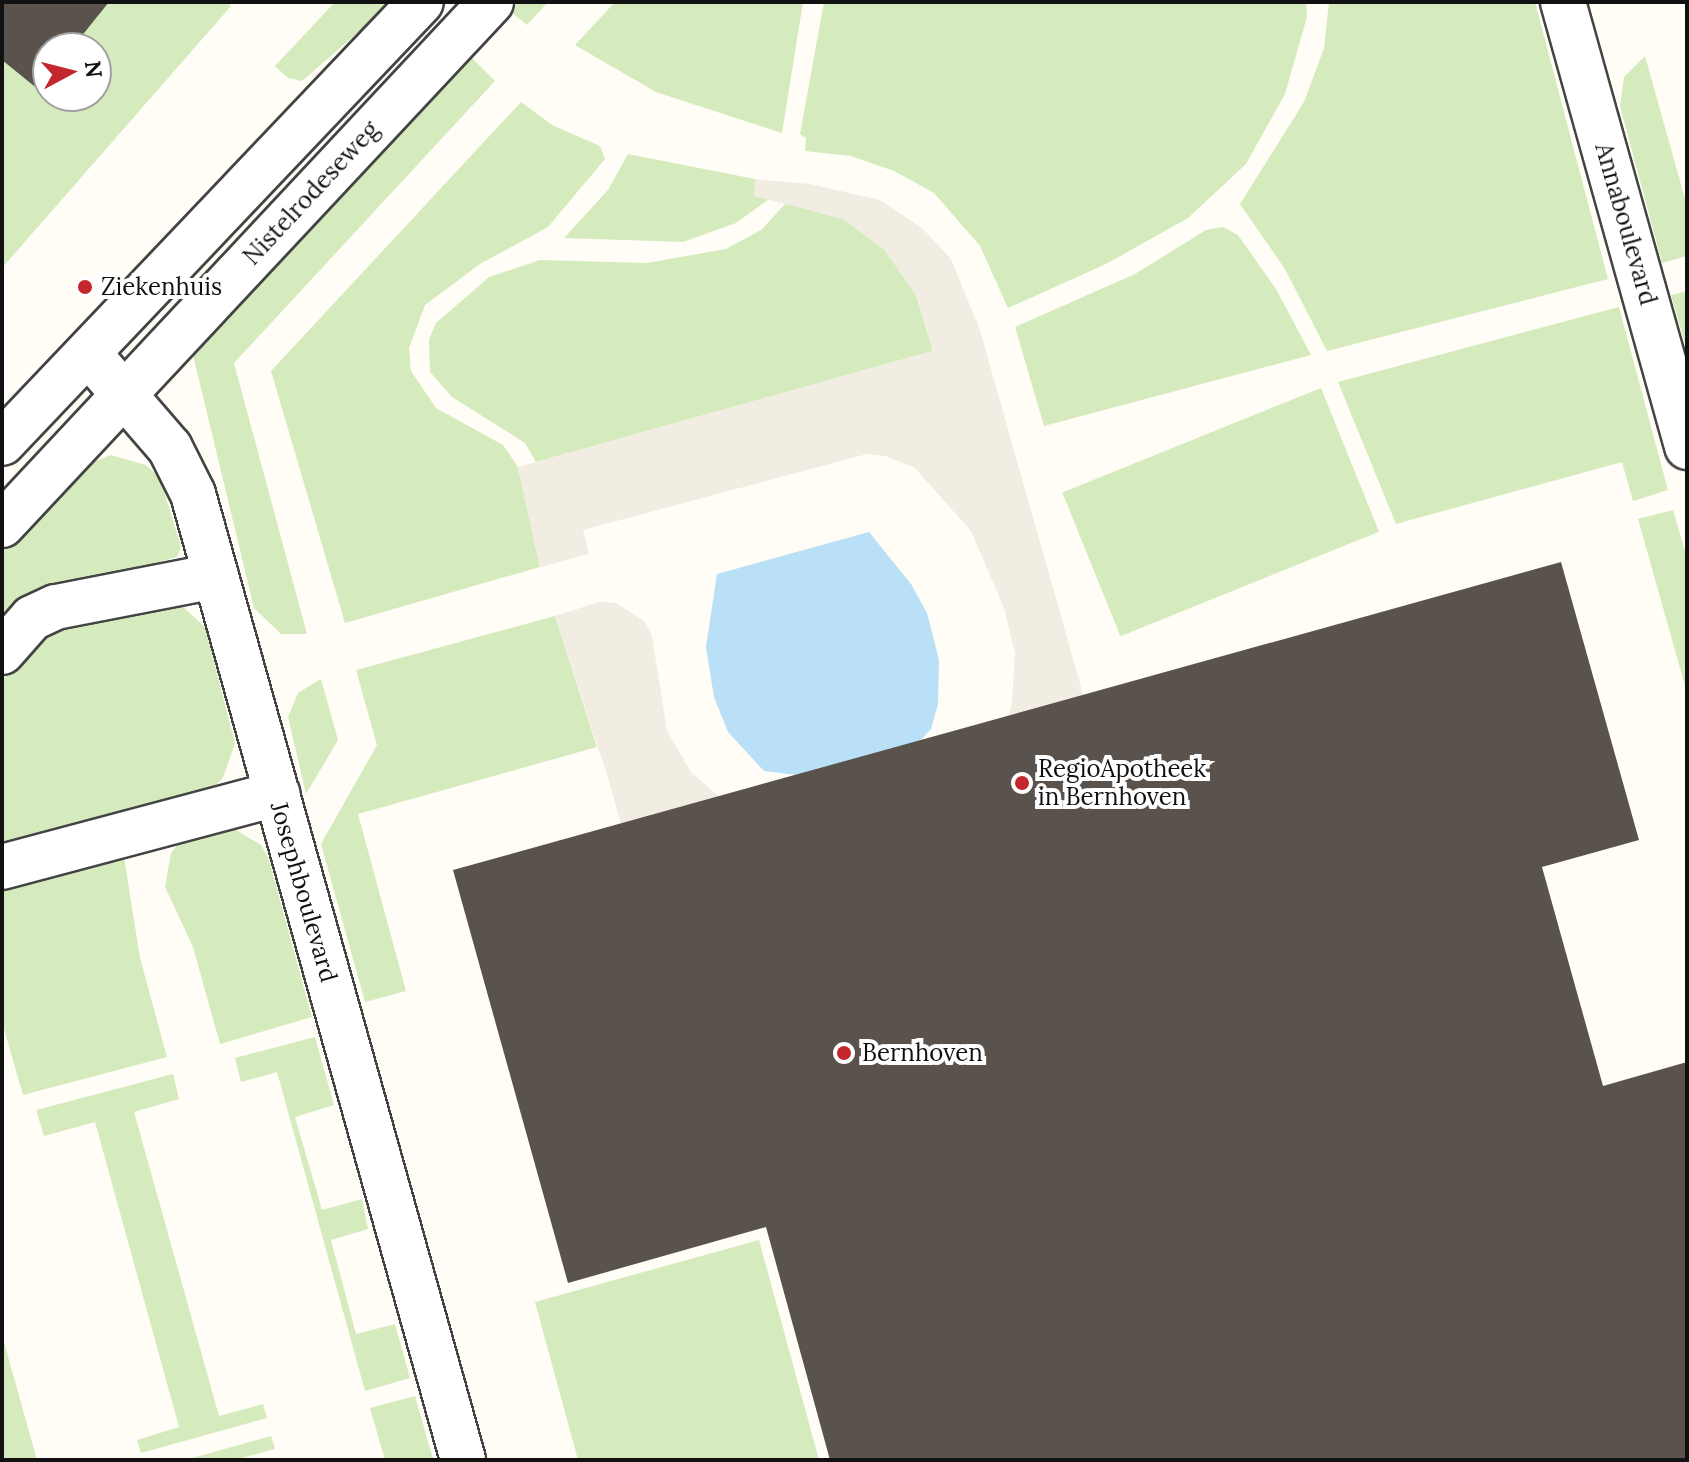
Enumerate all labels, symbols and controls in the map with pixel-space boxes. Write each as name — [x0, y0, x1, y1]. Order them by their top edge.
north arrow — [32, 32, 112, 112]
text: N — [79, 59, 109, 79]
street label: Nistelrodeseweg — [237, 115, 385, 271]
street label: Annaboulevard — [1589, 140, 1663, 308]
place label: Ziekenhuis — [101, 273, 222, 301]
marker: Ziekenhuis — [76, 278, 94, 296]
place label: RegioApotheek in Bernhoven — [1038, 755, 1206, 811]
marker: RegioApotheek in Bernhoven — [1013, 774, 1031, 792]
street label: Josephboulevard — [264, 798, 344, 986]
place label: Bernhoven — [862, 1039, 983, 1067]
marker: Bernhoven — [833, 1042, 855, 1064]

